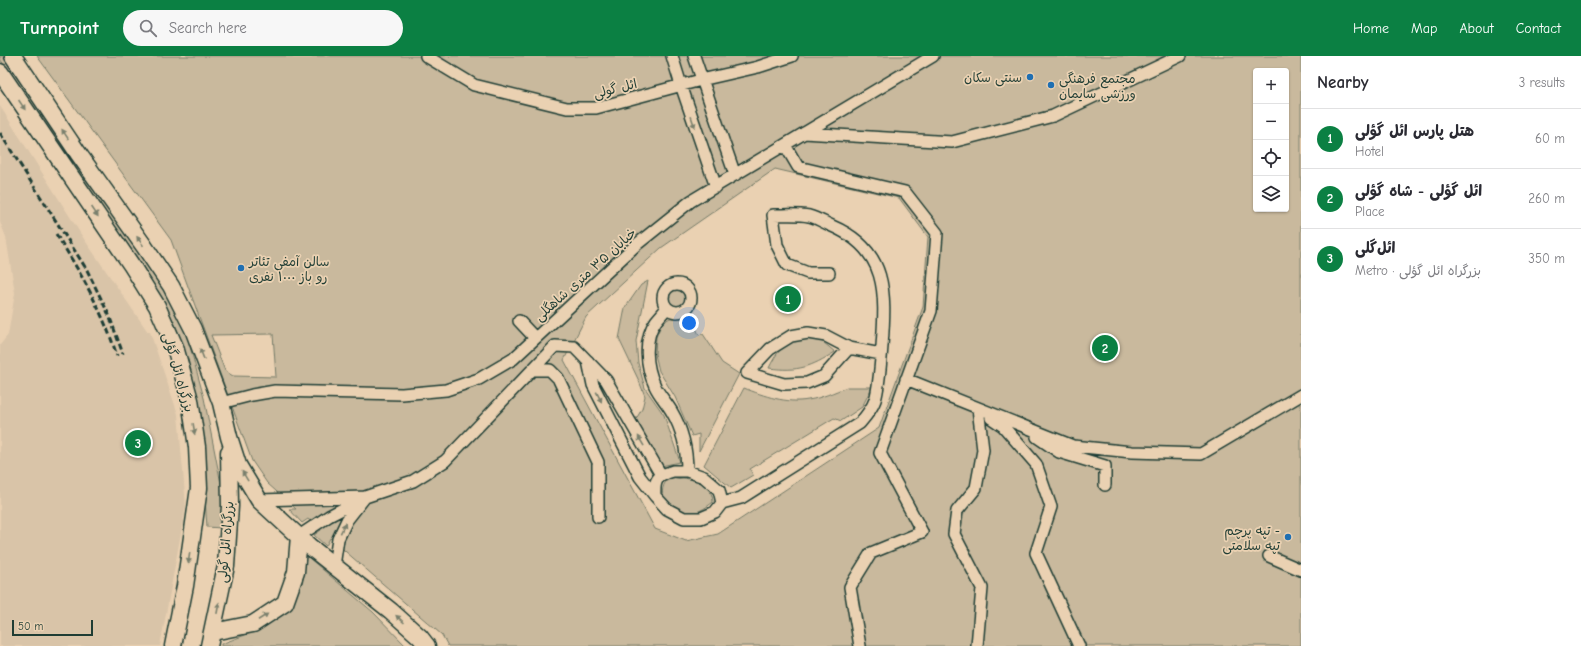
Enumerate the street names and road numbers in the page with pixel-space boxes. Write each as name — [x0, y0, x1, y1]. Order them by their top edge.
street label: ائل گولی — [592, 76, 639, 103]
street label: خیابان ۳۵ متری شاهگلی — [531, 225, 641, 325]
street label: بزرگراه ائل گؤلی — [158, 331, 197, 414]
street label: بزرگراه ائل گولی — [214, 501, 239, 584]

